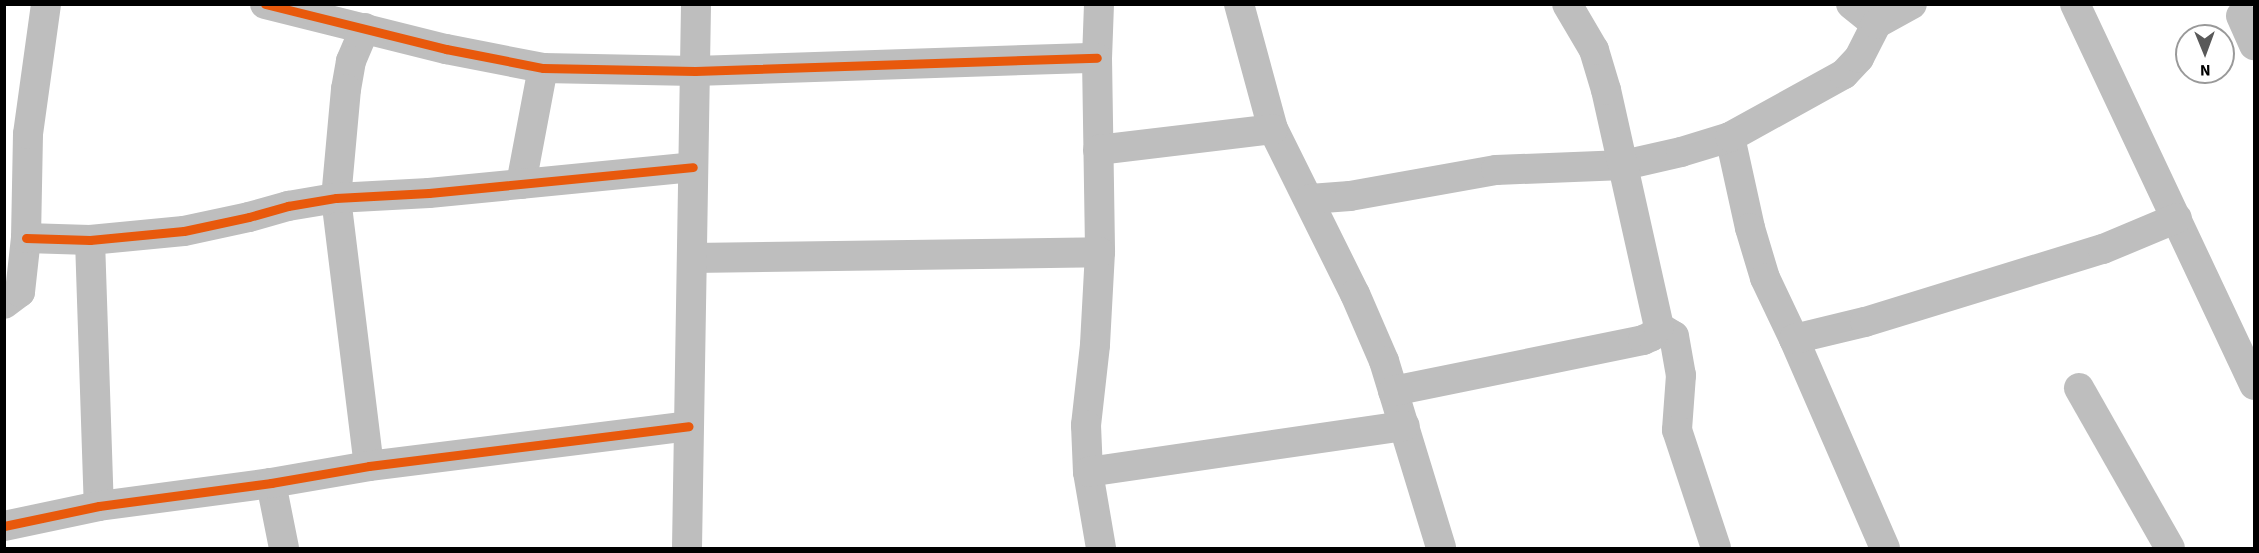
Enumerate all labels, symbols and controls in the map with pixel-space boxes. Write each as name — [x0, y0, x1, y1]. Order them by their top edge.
north arrow — [2175, 24, 2235, 84]
text: N — [2200, 59, 2211, 81]

